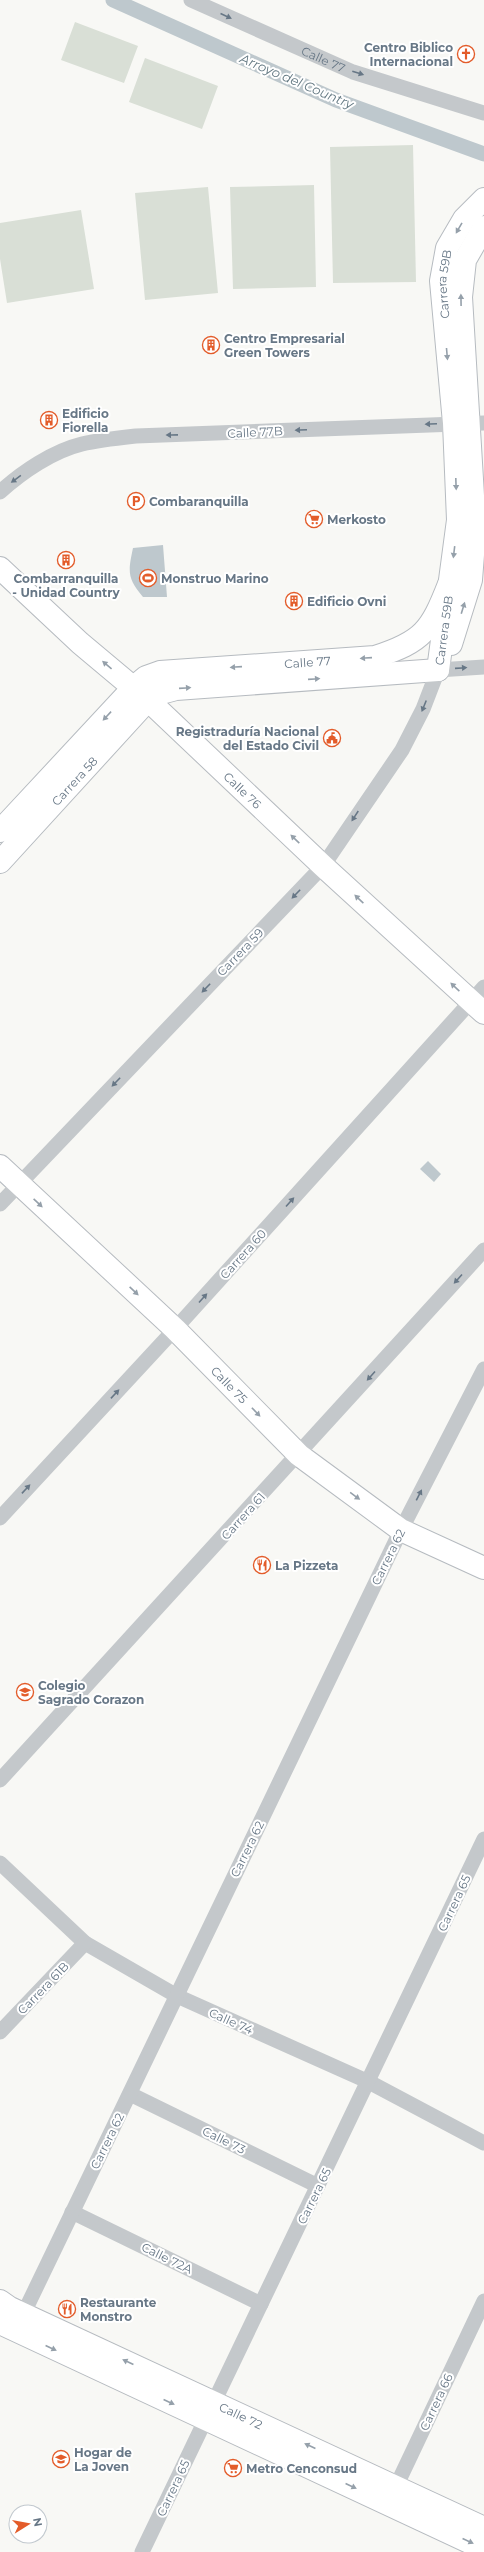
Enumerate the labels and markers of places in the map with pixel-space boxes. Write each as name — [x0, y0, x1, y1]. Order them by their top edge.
place label: Centro Biblico Internacional — [364, 40, 453, 69]
church icon: Centro Biblico Internacional — [456, 44, 476, 64]
place label: Centro Empresarial Green Towers — [224, 331, 345, 360]
building icon: Centro Empresarial Green Towers — [201, 335, 221, 355]
place label: Edificio Fiorella — [62, 406, 109, 435]
building icon: Edificio Fiorella — [39, 410, 59, 430]
parking icon: Combaranquilla — [126, 491, 146, 511]
place label: Combaranquilla — [149, 494, 249, 509]
supermarket icon: Merkosto — [304, 509, 324, 529]
place label: Merkosto — [327, 512, 386, 527]
building icon: Combarranquilla - Unidad Country — [56, 550, 76, 570]
sports icon: Monstruo Marino — [138, 568, 158, 588]
place label: Combarranquilla - Unidad Country — [12, 571, 120, 600]
place label: Monstruo Marino — [161, 571, 269, 586]
building icon: Edificio Ovni — [284, 591, 304, 611]
place label: Edificio Ovni — [307, 594, 386, 609]
place label: Registraduría Nacional del Estado Civil — [176, 724, 319, 753]
public building icon: Registraduría Nacional del Estado Civil — [322, 728, 342, 748]
restaurant icon: La Pizzeta — [252, 1555, 272, 1575]
place label: La Pizzeta — [275, 1558, 338, 1573]
place label: Colegio Sagrado Corazon — [38, 1678, 144, 1707]
school or university icon: Colegio Sagrado Corazon — [15, 1682, 35, 1702]
place label: Restaurante Monstro — [80, 2295, 157, 2324]
restaurant icon: Restaurante Monstro — [57, 2299, 77, 2319]
place label: Hogar de La Joven — [74, 2445, 132, 2474]
school or university icon: Hogar de La Joven — [51, 2449, 71, 2469]
supermarket icon: Metro Cenconsud — [223, 2458, 243, 2478]
place label: Metro Cenconsud — [246, 2461, 357, 2476]

